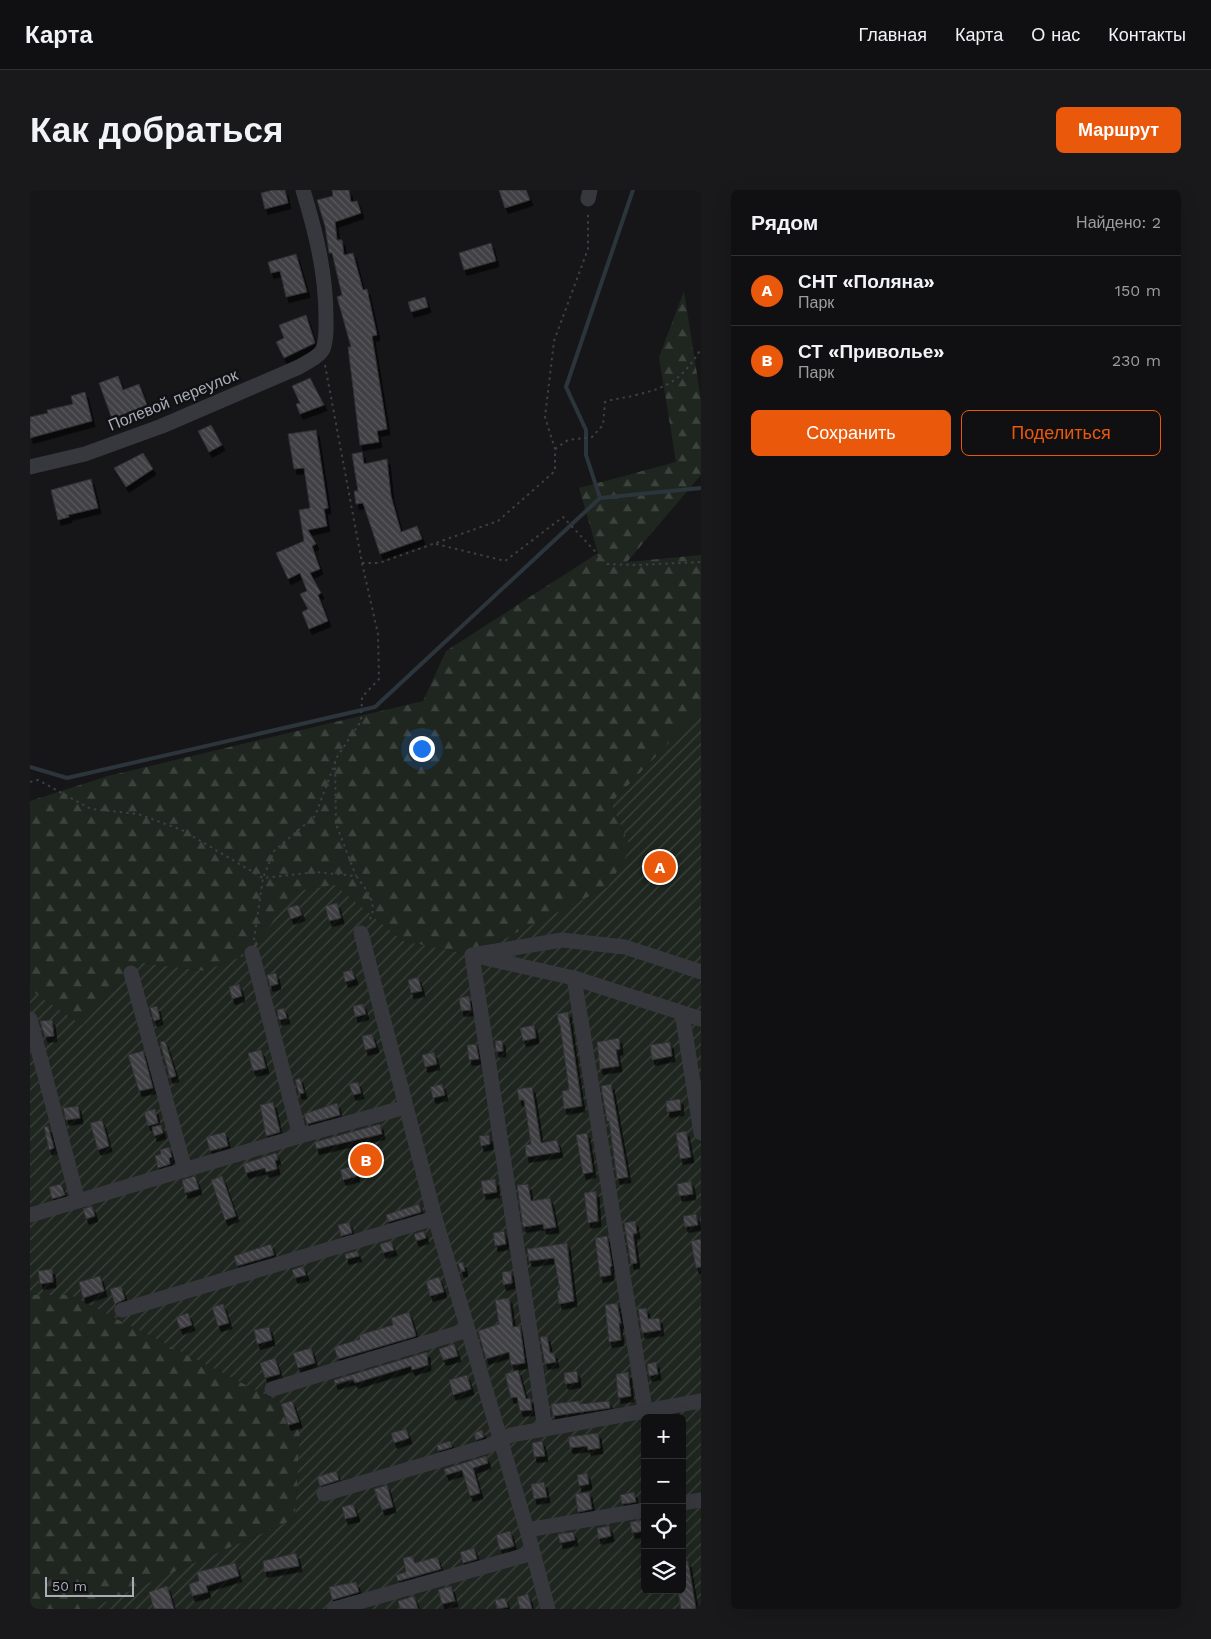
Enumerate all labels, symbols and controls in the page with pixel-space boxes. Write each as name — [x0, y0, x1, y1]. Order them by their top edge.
text: Карта — [25, 21, 93, 49]
text: Главная — [858, 24, 927, 45]
text: Карта — [955, 24, 1003, 45]
text: О нас — [1031, 24, 1080, 45]
text: Контакты — [1108, 24, 1186, 45]
button: Маршрут — [1056, 107, 1181, 153]
text: Как добраться — [30, 109, 283, 151]
text: Рядом — [751, 210, 818, 235]
text: Найдено: 2 — [1076, 213, 1161, 232]
text: СНТ «Поляна» — [798, 270, 935, 293]
text: A — [762, 281, 772, 300]
text: 150 m — [1115, 281, 1161, 300]
text: Парк — [798, 293, 834, 312]
text: СТ «Приволье» — [798, 340, 944, 363]
text: B — [762, 351, 772, 370]
text: 230 m — [1112, 351, 1161, 370]
text: Парк — [798, 363, 834, 382]
street label: Полевой переулок — [105, 365, 242, 435]
button: Сохранить — [751, 410, 951, 456]
button: Поделиться — [961, 410, 1161, 456]
your location — [409, 736, 435, 762]
pin: A — [644, 848, 676, 886]
pin: B — [350, 1141, 382, 1179]
map controls — [641, 1414, 686, 1594]
button: + — [641, 1414, 686, 1459]
button: − — [641, 1459, 686, 1504]
button: locate — [641, 1504, 686, 1549]
button: layers — [641, 1549, 686, 1594]
scale bar — [45, 1574, 134, 1597]
text: 50 m — [52, 1578, 87, 1594]

